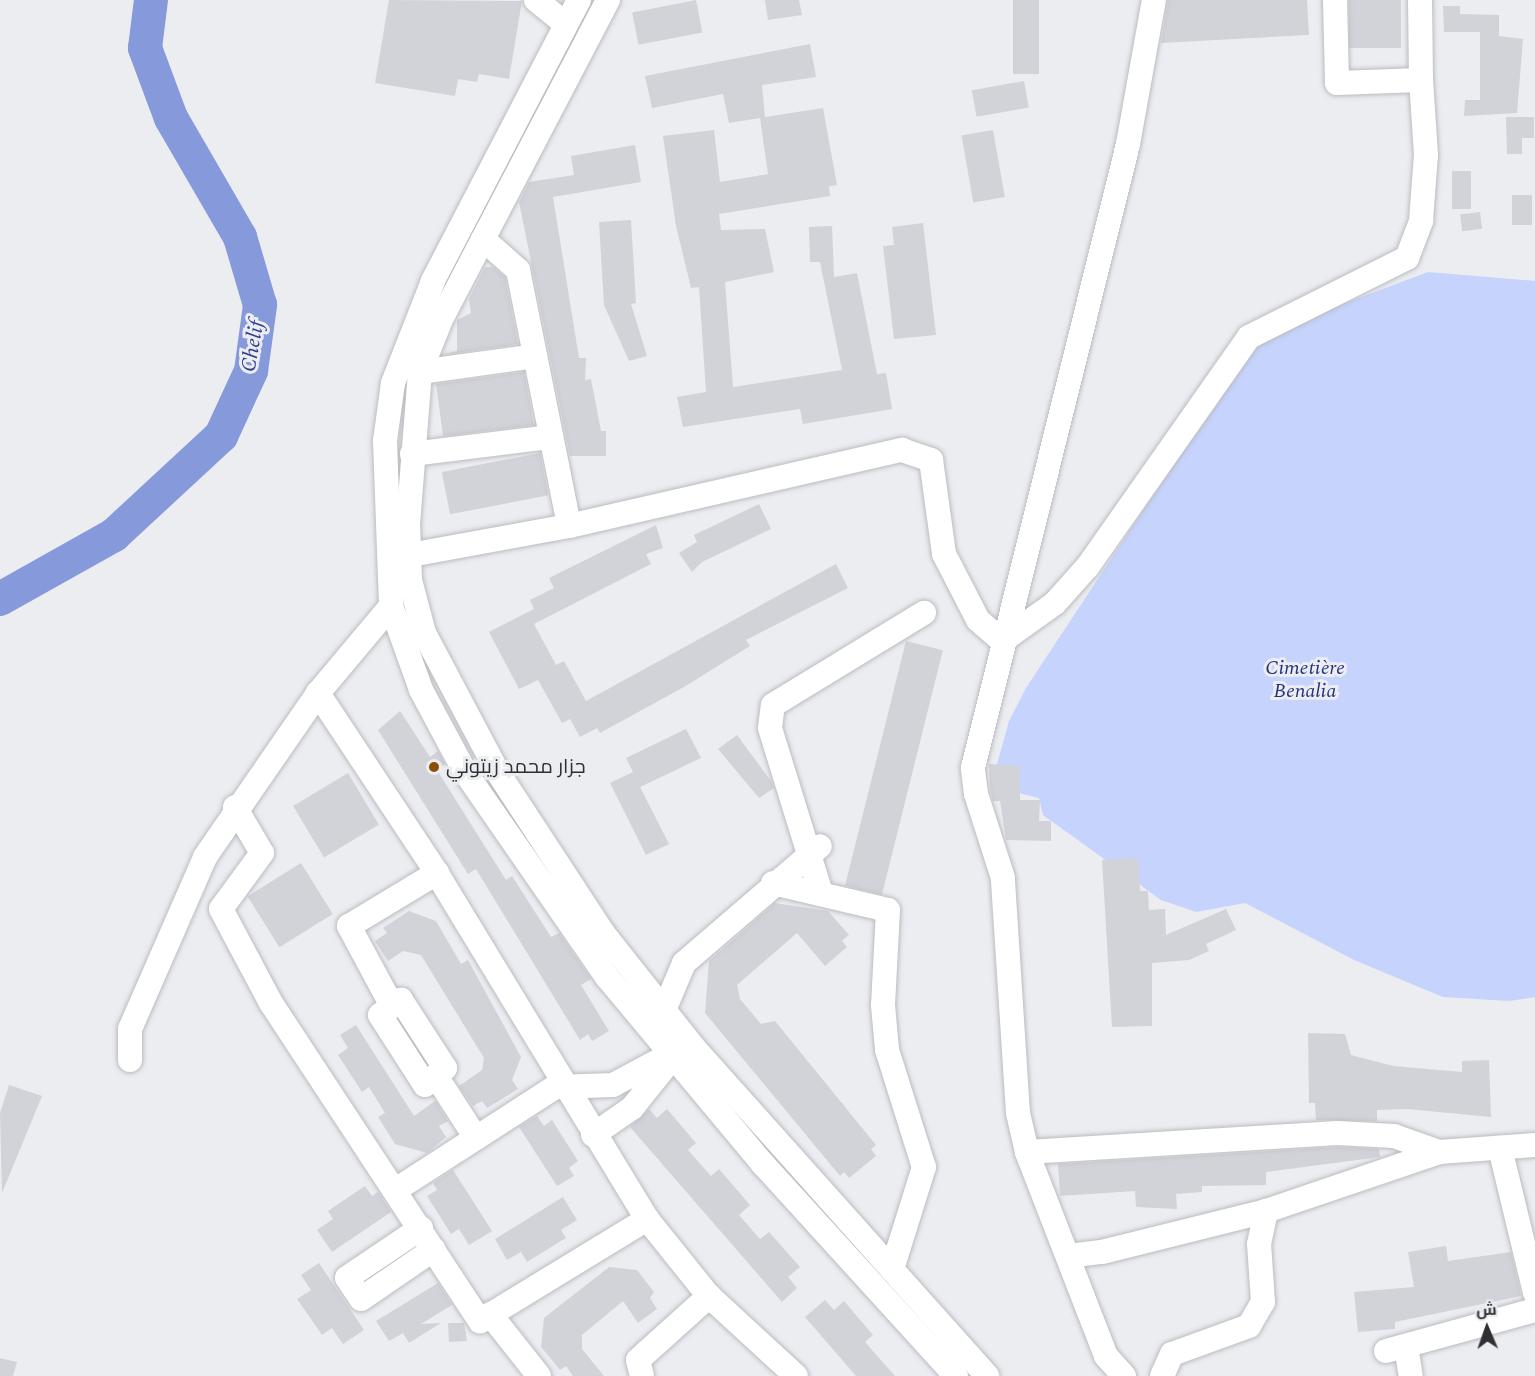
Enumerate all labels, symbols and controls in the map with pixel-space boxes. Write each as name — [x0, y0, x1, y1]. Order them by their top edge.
water label: Chelif — [236, 318, 270, 374]
park label: Cimetière Benalia — [1265, 657, 1345, 704]
place label: جزار محمد زيتوني — [446, 755, 585, 779]
marker: جزار محمد زيتوني — [427, 760, 441, 774]
north arrow — [1457, 1298, 1517, 1358]
text: ش — [1476, 1298, 1497, 1322]

